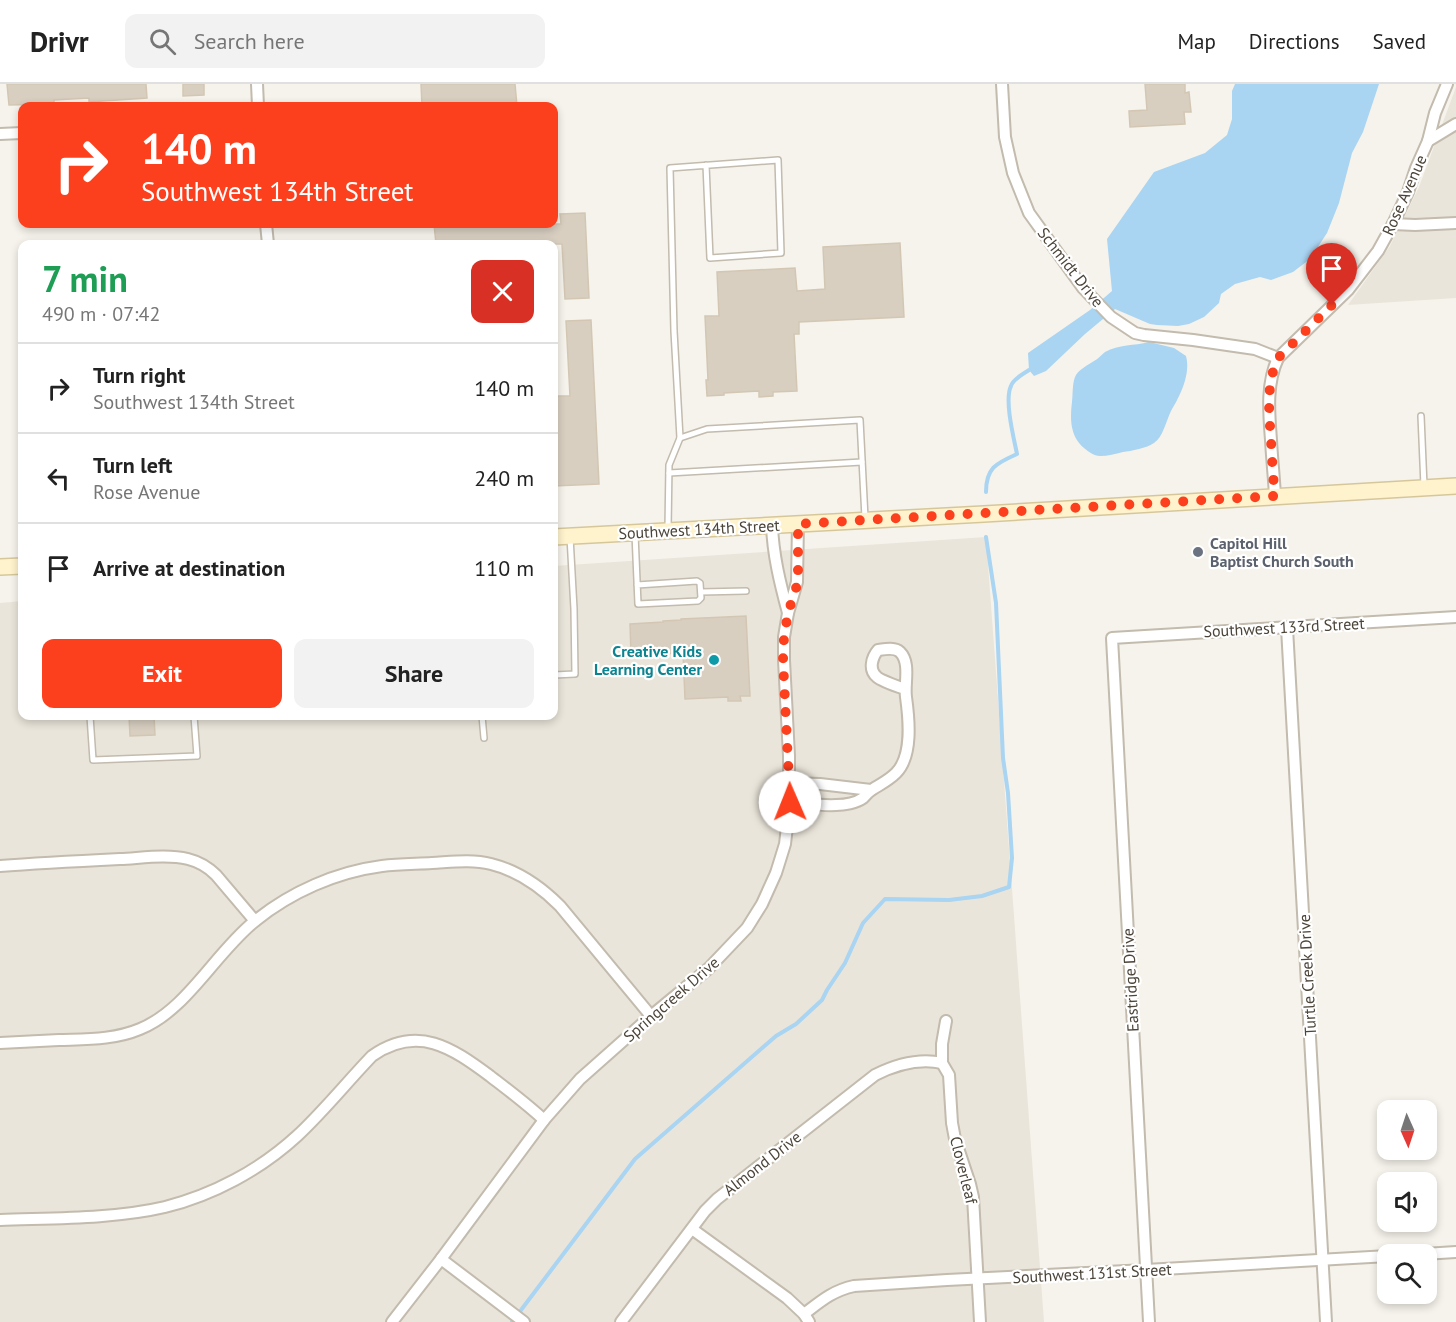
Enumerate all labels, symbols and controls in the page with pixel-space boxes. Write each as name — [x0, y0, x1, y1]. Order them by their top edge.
search box — [125, 14, 545, 68]
text: Drivr — [30, 23, 89, 60]
icon: search — [146, 25, 179, 58]
text: Search here — [194, 27, 305, 55]
text: Map — [1177, 28, 1216, 55]
text: Directions — [1249, 28, 1340, 55]
text: Saved — [1373, 28, 1426, 55]
text: 140 m — [141, 121, 257, 176]
icon: right — [42, 126, 120, 204]
street label: Rose Avenue — [1377, 152, 1431, 238]
text: Southwest 134th Street — [141, 174, 414, 208]
street label: Schmidt Drive — [1034, 223, 1108, 311]
pin — [1306, 243, 1357, 305]
icon: arrive — [1315, 252, 1348, 285]
text: 7 min — [42, 255, 128, 302]
button: close — [471, 260, 534, 323]
text: 490 m · 07:42 — [42, 301, 160, 327]
text: Turn right — [93, 361, 185, 389]
icon: right — [42, 372, 75, 405]
text: 140 m — [474, 374, 534, 402]
text: Southwest 134th Street — [93, 389, 295, 415]
text: Turn left — [93, 451, 173, 479]
icon: left — [42, 462, 75, 495]
text: 240 m — [474, 464, 534, 492]
text: Rose Avenue — [93, 479, 200, 505]
street label: Southwest 134th Street — [618, 515, 781, 543]
place label: Capitol Hill Baptist Church South — [1210, 533, 1354, 571]
marker: Capitol Hill Baptist Church South — [1191, 545, 1205, 559]
icon: arrive — [42, 552, 75, 585]
text: Arrive at destination — [93, 554, 285, 582]
text: 110 m — [474, 554, 534, 582]
street label: Southwest 133rd Street — [1203, 613, 1366, 641]
button: Exit — [42, 639, 282, 708]
button: Share — [294, 639, 534, 708]
place label: Creative Kids Learning Center — [594, 641, 702, 679]
marker: Creative Kids Learning Center — [707, 653, 721, 667]
position arrow — [758, 770, 822, 834]
street label: Turtle Creek Drive — [1294, 914, 1320, 1036]
street label: Eastridge Drive — [1117, 928, 1143, 1032]
street label: Springcreek Drive — [619, 952, 723, 1046]
north arrow — [1377, 1100, 1437, 1160]
map controls — [1377, 1100, 1437, 1304]
street label: Almond Drive — [719, 1126, 805, 1200]
street label: Cloverleaf — [946, 1134, 982, 1207]
button: sound — [1377, 1172, 1437, 1232]
button: search — [1377, 1244, 1437, 1304]
street label: Southwest 131st Street — [1012, 1259, 1173, 1287]

